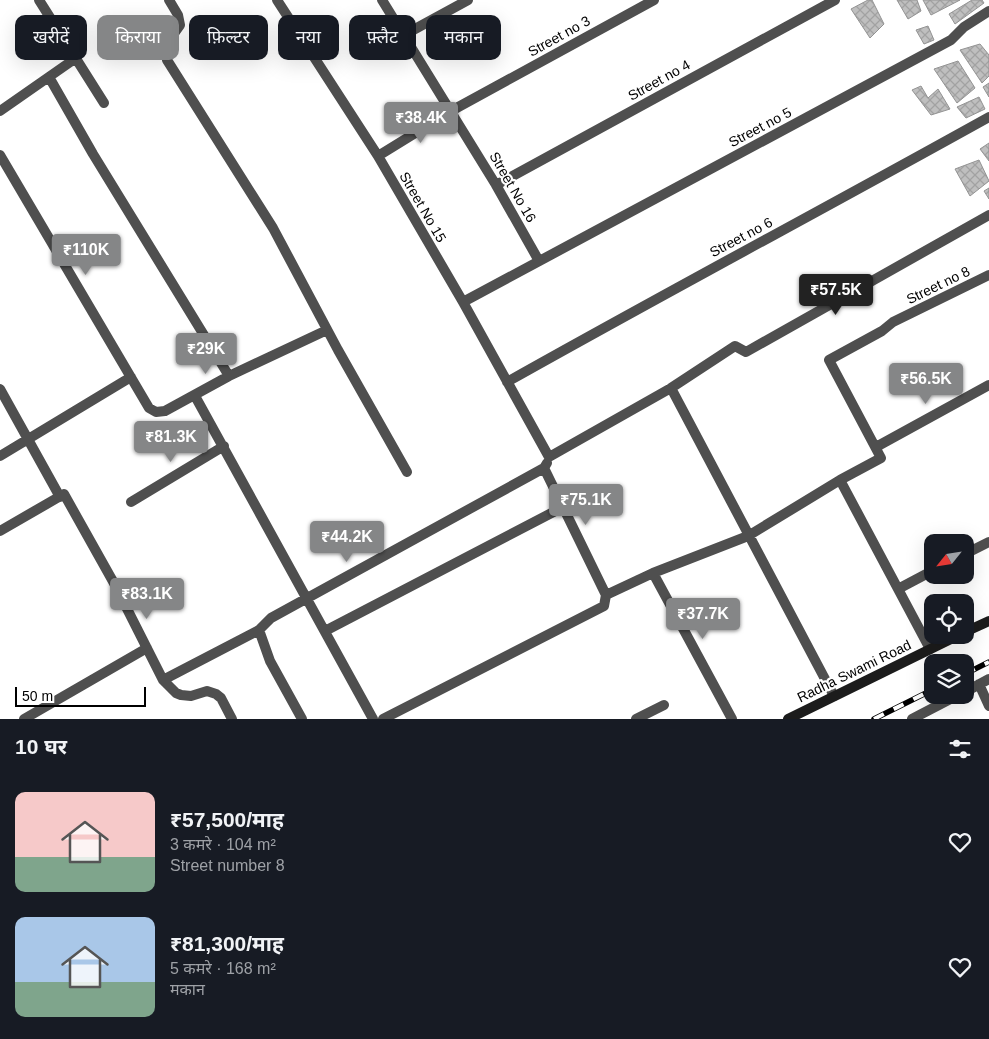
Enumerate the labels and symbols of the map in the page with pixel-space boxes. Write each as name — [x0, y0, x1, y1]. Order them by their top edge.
street label: Street no 3 — [525, 12, 593, 60]
street label: Street no 4 — [625, 56, 693, 104]
pin: ₹38.4K — [380, 102, 462, 144]
street label: Street no 5 — [726, 104, 794, 150]
street label: Street No 16 — [486, 149, 540, 225]
street label: Street No 15 — [396, 169, 450, 245]
street label: Street no 6 — [707, 214, 775, 260]
pin: ₹110K — [51, 234, 121, 276]
street label: Street no 8 — [904, 263, 972, 307]
pin: ₹57.5K — [795, 274, 877, 316]
pin: ₹29K — [176, 332, 236, 375]
pin: ₹56.5K — [885, 362, 967, 405]
pin: ₹81.3K — [130, 420, 212, 463]
pin: ₹75.1K — [545, 484, 627, 526]
pin: ₹44.2K — [306, 520, 388, 563]
north arrow — [924, 534, 974, 584]
pin: ₹83.1K — [106, 578, 188, 620]
pin: ₹37.7K — [662, 598, 744, 640]
street label: Radha Swami Road — [795, 637, 913, 705]
scale bar — [15, 684, 146, 707]

